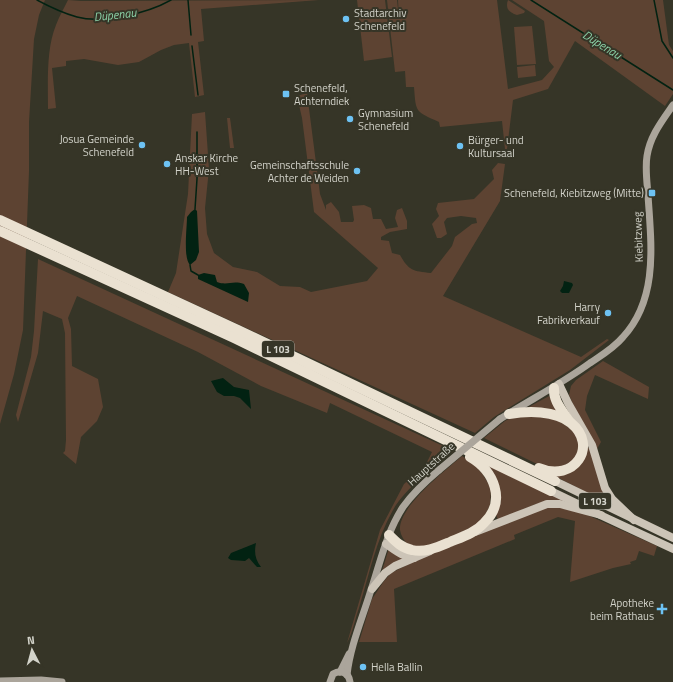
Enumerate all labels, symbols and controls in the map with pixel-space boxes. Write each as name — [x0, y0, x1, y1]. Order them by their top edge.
water label: Düpenau — [93, 3, 138, 26]
place label: Stadtarchiv Schenefeld — [354, 5, 407, 34]
marker: Stadtarchiv Schenefeld — [341, 14, 351, 24]
water label: Düpenau — [579, 25, 626, 64]
place label: Schenefeld, Achterndiek — [294, 80, 350, 109]
marker: Schenefeld, Achterndiek — [281, 89, 291, 99]
place label: Gymnasium Schenefeld — [358, 105, 413, 134]
marker: Gymnasium Schenefeld — [345, 114, 355, 124]
place label: Josua Gemeinde Schenefeld — [59, 131, 134, 160]
place label: Bürger- und Kultursaal — [468, 132, 524, 161]
marker: Josua Gemeinde Schenefeld — [137, 140, 147, 150]
marker: Bürger- und Kultursaal — [455, 141, 465, 151]
place label: Anskar Kirche HH-West — [175, 150, 239, 179]
place label: Gemeinschaftsschule Achter de Weiden — [250, 157, 349, 186]
marker: Anskar Kirche HH-West — [162, 159, 172, 169]
marker: Gemeinschaftsschule Achter de Weiden — [352, 166, 362, 176]
place label: Schenefeld, Kiebitzweg (Mitte) — [504, 185, 644, 201]
marker: Schenefeld, Kiebitzweg (Mitte) — [647, 188, 657, 198]
street label: Kiebitzweg — [629, 211, 647, 263]
place label: Harry Fabrikverkauf — [537, 299, 601, 328]
marker: Harry Fabrikverkauf — [603, 308, 613, 318]
road number: L 103 — [262, 341, 294, 357]
street label: Hauptstraße — [404, 438, 458, 490]
road number: L 103 — [579, 493, 611, 509]
place label: Apotheke beim Rathaus — [590, 595, 654, 624]
marker: Apotheke beim Rathaus — [657, 604, 667, 614]
north arrow — [12, 630, 52, 670]
text: N — [26, 632, 36, 648]
place label: Hella Ballin — [371, 659, 423, 675]
marker: Hella Ballin — [358, 662, 368, 672]

